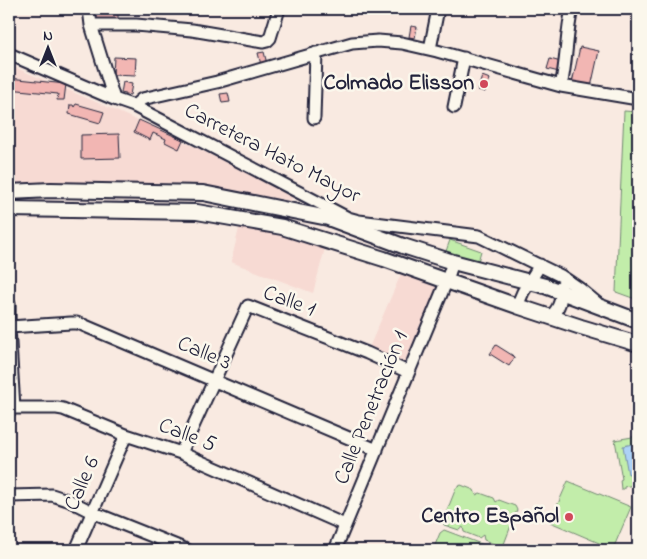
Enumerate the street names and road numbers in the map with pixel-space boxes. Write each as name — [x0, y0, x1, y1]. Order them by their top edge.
street label: Carretera Hato Mayor — [178, 96, 366, 213]
street label: Calle 1 — [258, 278, 320, 326]
street label: Calle Penetración 1 — [327, 326, 417, 490]
street label: Calle 3 — [172, 328, 236, 380]
street label: Calle 5 — [154, 410, 220, 462]
street label: Calle 6 — [57, 451, 109, 516]

